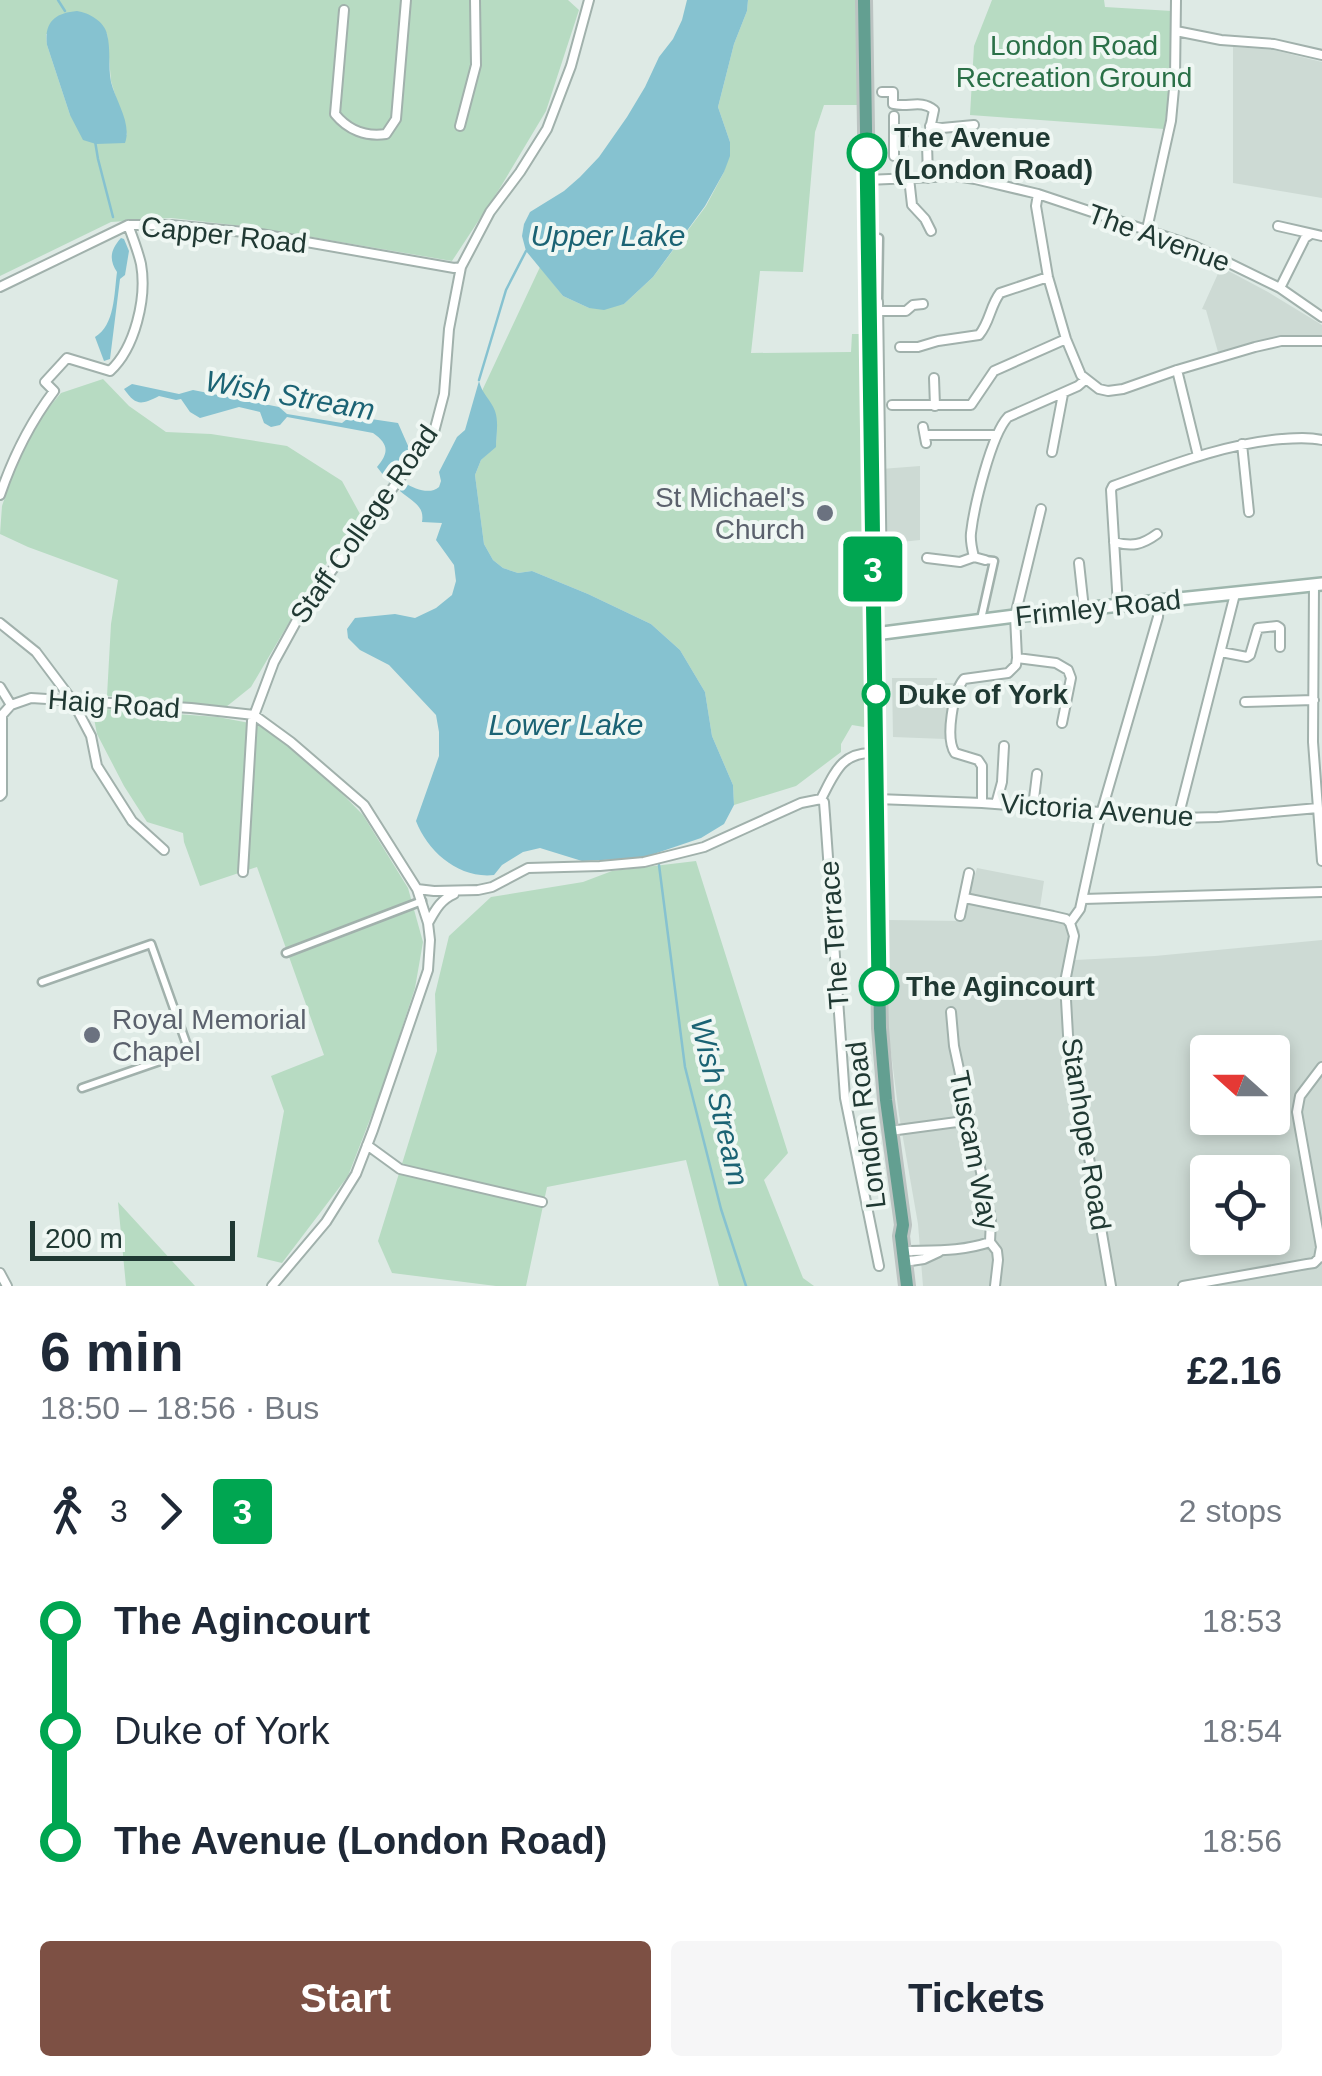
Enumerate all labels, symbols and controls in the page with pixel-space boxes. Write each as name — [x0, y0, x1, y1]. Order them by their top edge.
park label: London Road Recreation Ground — [956, 30, 1192, 93]
place label: The Avenue (London Road) — [894, 122, 1093, 185]
marker: The Avenue (London Road) — [848, 134, 886, 172]
street label: The Avenue — [1084, 198, 1234, 278]
street label: Capper Road — [140, 211, 308, 259]
water label: Upper Lake — [530, 219, 686, 252]
water label: Wish Stream — [203, 364, 377, 426]
street label: Staff College Road — [284, 419, 444, 629]
place label: St Michael's Church — [655, 482, 805, 545]
marker: St Michael's Church — [814, 502, 836, 524]
line badge: 3 — [840, 536, 906, 602]
text: 3 — [863, 550, 883, 589]
street label: Frimley Road — [1014, 584, 1182, 632]
place label: Duke of York — [898, 679, 1069, 710]
marker: Duke of York — [863, 681, 889, 707]
street label: Haig Road — [47, 684, 181, 724]
water label: Lower Lake — [488, 708, 644, 741]
street label: Victoria Avenue — [999, 788, 1195, 832]
street label: The Terrace — [813, 860, 855, 1010]
marker: The Agincourt — [860, 967, 898, 1005]
place label: The Agincourt — [906, 971, 1095, 1002]
place label: Royal Memorial Chapel — [112, 1004, 307, 1067]
water label: Wish Stream — [685, 1015, 755, 1189]
marker: Royal Memorial Chapel — [81, 1024, 103, 1046]
street label: Stanhope Road — [1055, 1035, 1117, 1233]
north arrow — [1190, 1035, 1290, 1135]
map controls — [1190, 1035, 1290, 1255]
street label: London Road — [840, 1040, 892, 1210]
street label: Tuscam Way — [943, 1068, 1005, 1232]
button: locate — [1190, 1155, 1290, 1255]
scale bar — [30, 1216, 235, 1260]
text: 200 m — [45, 1223, 123, 1254]
text: 6 min — [40, 1321, 184, 1383]
text: £2.16 — [1187, 1350, 1282, 1392]
text: 18:50 – 18:56 · Bus — [40, 1390, 319, 1426]
icon: walk — [40, 1484, 95, 1539]
icon: forward — [143, 1484, 198, 1539]
text: 3 — [233, 1492, 252, 1531]
text: 3 — [110, 1493, 128, 1529]
text: 2 stops — [1179, 1493, 1282, 1529]
text: The Agincourt — [114, 1600, 370, 1642]
text: 18:53 — [1202, 1603, 1282, 1639]
text: Duke of York — [114, 1710, 329, 1752]
text: 18:54 — [1202, 1713, 1282, 1749]
text: The Avenue (London Road) — [114, 1820, 607, 1862]
text: 18:56 — [1202, 1823, 1282, 1859]
button: Start — [40, 1941, 651, 2056]
button: Tickets — [671, 1941, 1282, 2056]

